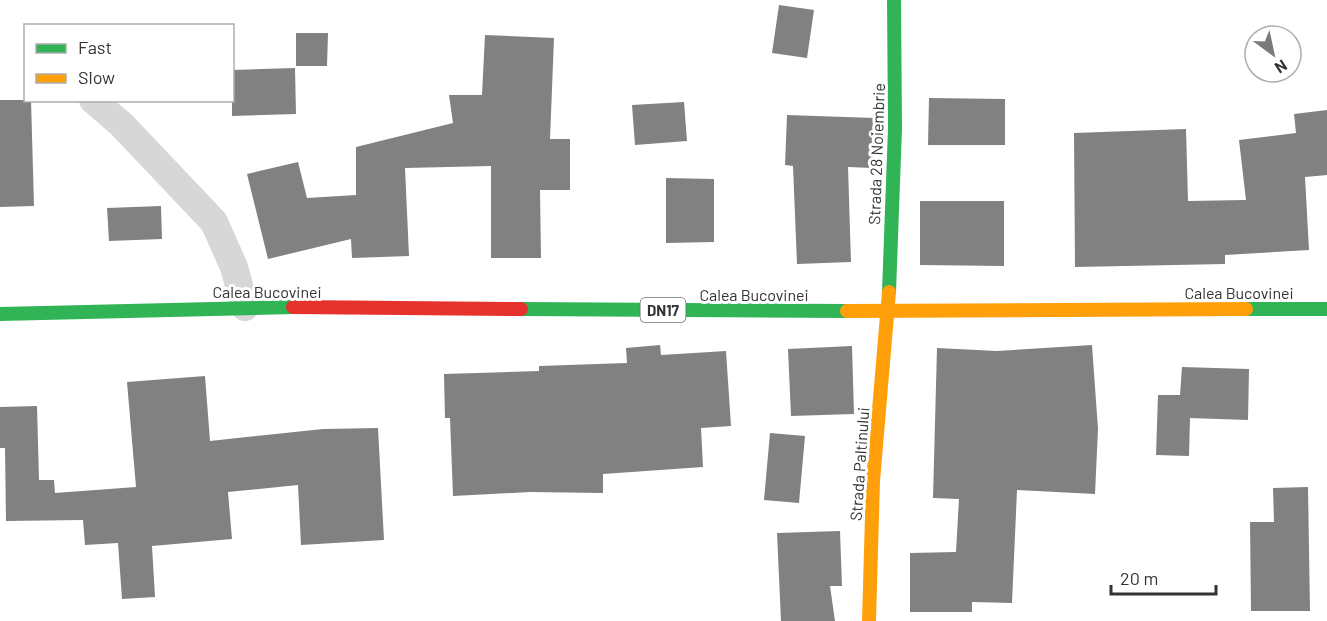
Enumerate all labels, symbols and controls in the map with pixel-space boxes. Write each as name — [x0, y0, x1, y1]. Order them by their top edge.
legend — [24, 24, 234, 102]
north arrow — [1243, 24, 1303, 84]
text: Fast — [78, 36, 112, 58]
text: N — [1272, 56, 1291, 78]
text: Slow — [78, 66, 115, 88]
street label: Strada 28 Noiembrie — [864, 83, 888, 225]
street label: Calea Bucovinei — [212, 282, 322, 301]
street label: Calea Bucovinei — [1184, 283, 1294, 302]
street label: Calea Bucovinei — [699, 285, 809, 304]
road number: DN17 — [640, 298, 686, 322]
street label: Strada Paltinului — [846, 406, 872, 522]
scale bar — [1111, 558, 1216, 596]
text: 20 m — [1120, 567, 1158, 589]

